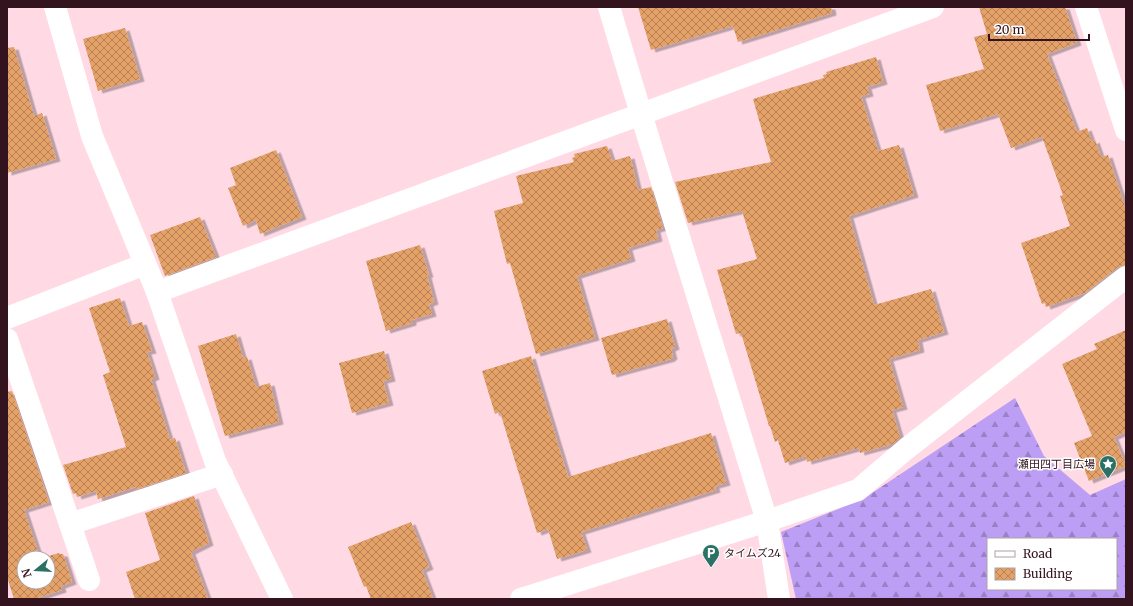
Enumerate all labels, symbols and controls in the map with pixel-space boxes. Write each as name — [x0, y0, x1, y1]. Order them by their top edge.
scale bar — [989, 16, 1089, 42]
text: 20 m — [995, 22, 1024, 37]
place icon: 瀬田四丁目広場 — [1098, 454, 1118, 479]
place label: 瀬田四丁目広場 — [1018, 457, 1095, 471]
legend — [987, 538, 1117, 590]
parking icon: タイムズ24 — [701, 543, 721, 568]
place label: タイムズ24 — [724, 546, 781, 560]
text: Road — [1023, 546, 1052, 561]
north arrow — [16, 550, 56, 590]
text: Building — [1023, 566, 1073, 581]
text: N — [18, 567, 34, 579]

